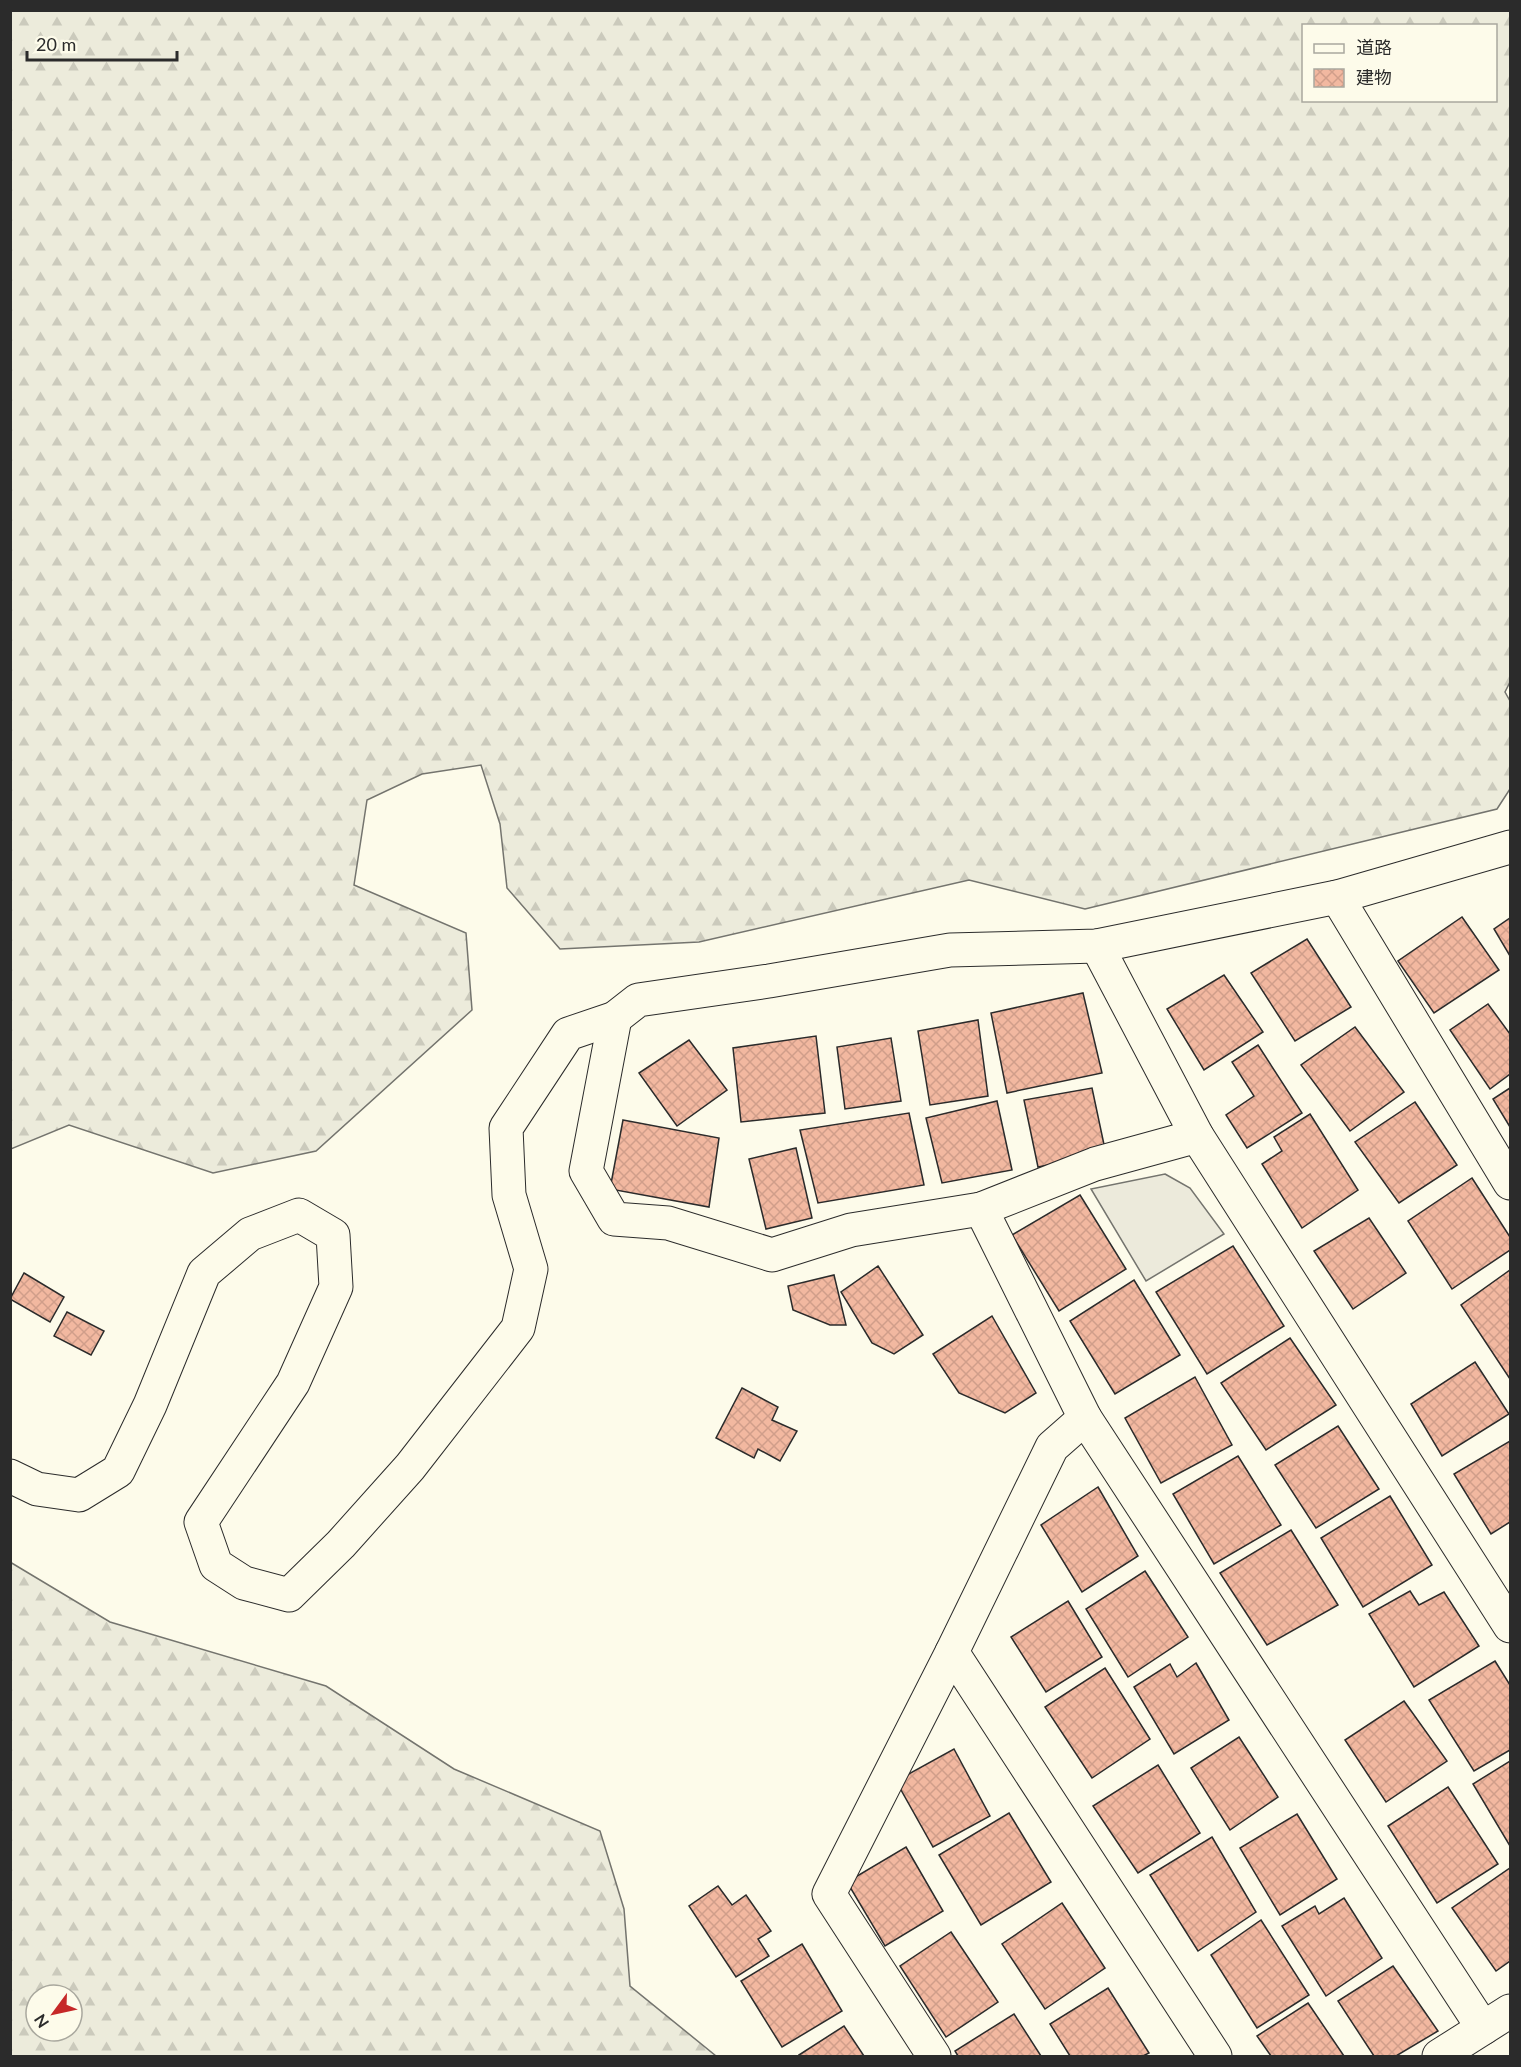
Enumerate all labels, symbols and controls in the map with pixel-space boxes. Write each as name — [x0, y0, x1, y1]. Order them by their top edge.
scale bar — [27, 24, 177, 62]
legend — [1302, 24, 1497, 102]
text: 20 m — [36, 33, 76, 55]
text: 道路 — [1356, 36, 1392, 58]
text: 建物 — [1356, 66, 1392, 88]
north arrow — [24, 1983, 84, 2043]
text: N — [30, 2011, 52, 2032]

